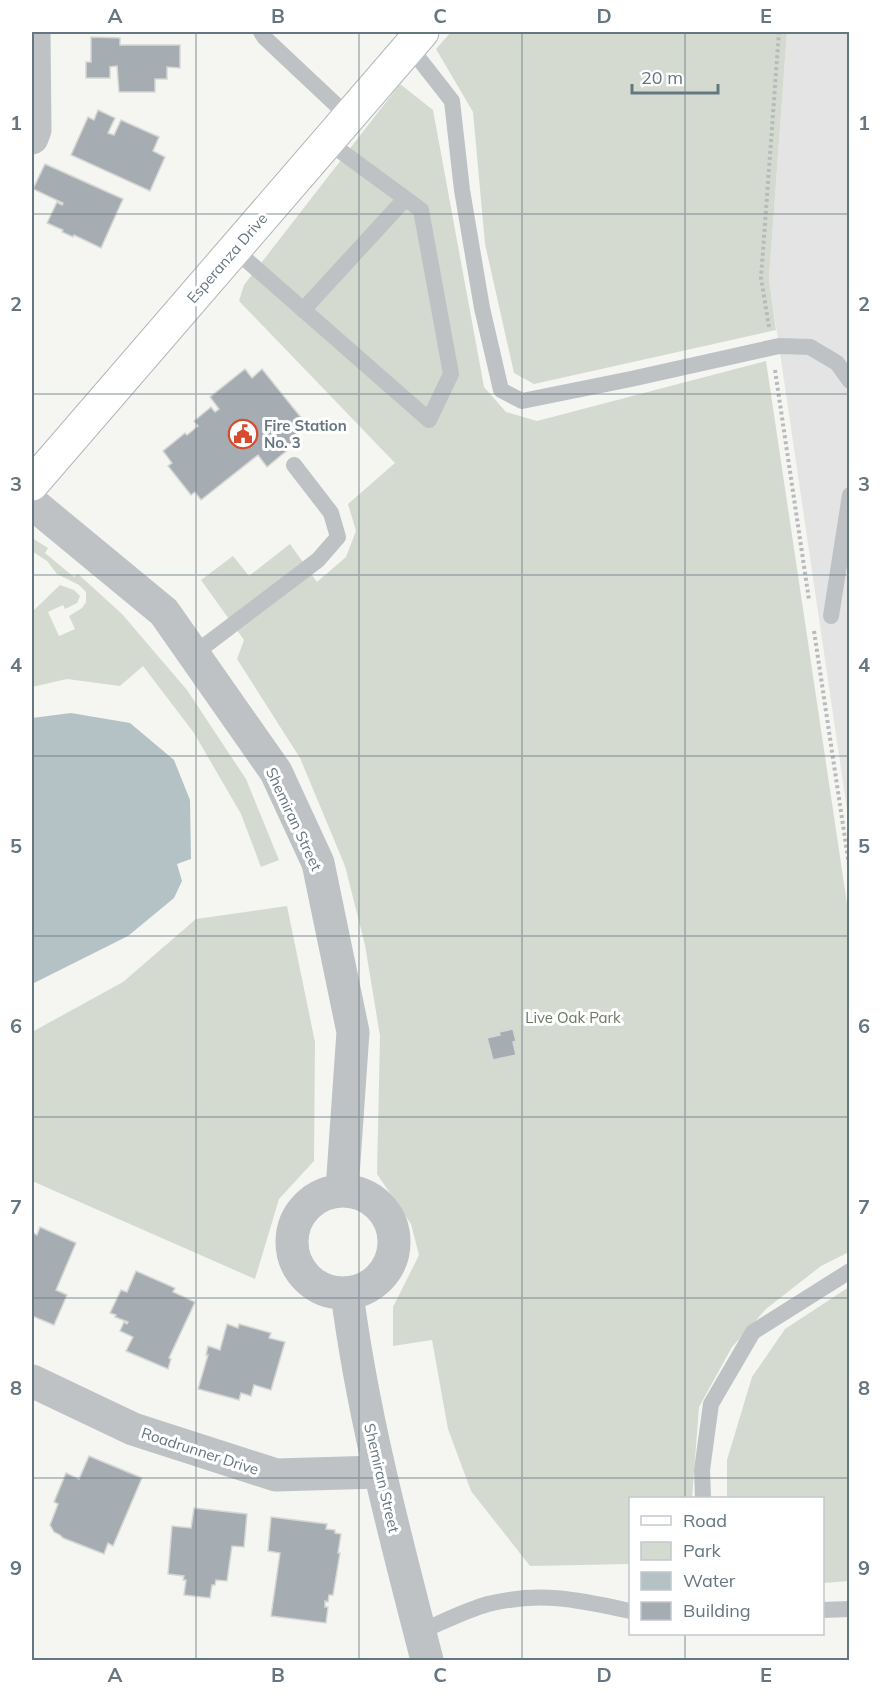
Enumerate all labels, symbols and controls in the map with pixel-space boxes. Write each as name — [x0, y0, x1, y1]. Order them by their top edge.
text: A — [108, 3, 123, 28]
text: B — [271, 3, 285, 28]
text: C — [433, 3, 447, 28]
text: D — [596, 3, 612, 28]
text: E — [760, 3, 772, 28]
scale bar — [632, 57, 718, 95]
text: 20 m — [641, 66, 683, 89]
text: 1 — [10, 110, 22, 135]
text: 1 — [858, 110, 870, 135]
street label: Esperanza Drive — [183, 209, 271, 307]
text: 2 — [10, 291, 22, 316]
text: 2 — [858, 291, 870, 316]
place label: Fire Station No. 3 — [264, 416, 347, 452]
public building icon: Fire Station No. 3 — [227, 418, 259, 450]
text: 3 — [10, 471, 22, 496]
text: 3 — [858, 471, 870, 496]
text: 4 — [10, 652, 22, 677]
text: 4 — [858, 652, 870, 677]
street label: Shemiran Street — [262, 764, 326, 874]
text: 5 — [10, 833, 22, 858]
text: 5 — [858, 833, 870, 858]
park label: Live Oak Park — [525, 1008, 621, 1027]
text: 6 — [10, 1013, 22, 1038]
text: 6 — [858, 1013, 870, 1038]
text: 7 — [10, 1194, 22, 1219]
text: 7 — [858, 1194, 870, 1219]
text: 8 — [10, 1375, 22, 1400]
text: 8 — [858, 1375, 870, 1400]
street label: Shemiran Street — [360, 1421, 404, 1535]
street label: Roadrunner Drive — [139, 1423, 261, 1479]
legend — [629, 1497, 824, 1635]
text: Road — [683, 1509, 727, 1532]
text: Park — [683, 1539, 722, 1562]
text: 9 — [10, 1555, 22, 1580]
text: 9 — [858, 1555, 870, 1580]
text: Water — [683, 1569, 736, 1592]
text: Building — [683, 1599, 751, 1622]
text: A — [108, 1662, 123, 1687]
text: B — [271, 1662, 285, 1687]
text: C — [433, 1662, 447, 1687]
text: D — [596, 1662, 612, 1687]
text: E — [760, 1662, 772, 1687]

